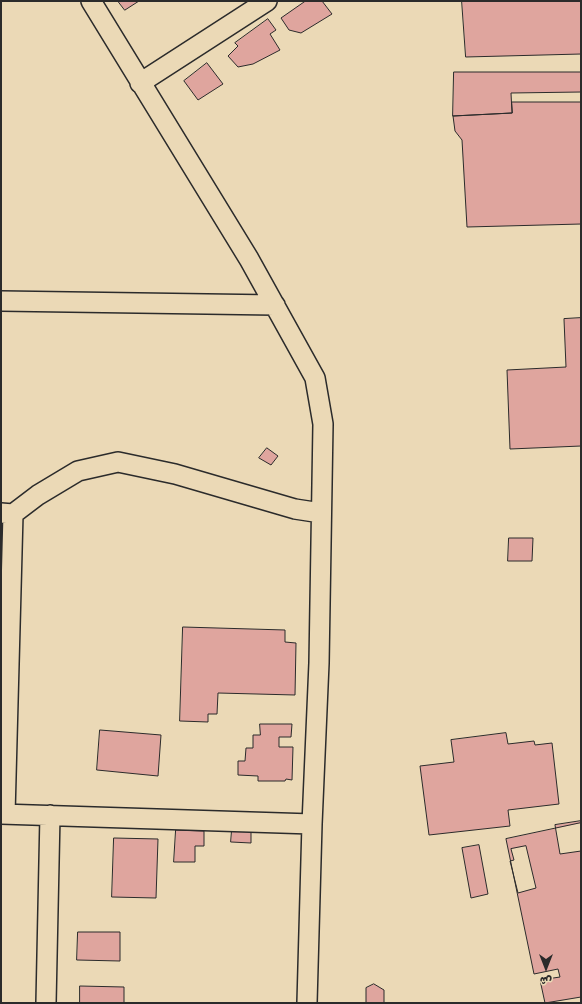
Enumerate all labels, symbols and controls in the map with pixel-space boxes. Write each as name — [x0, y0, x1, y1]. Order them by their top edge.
north arrow — [526, 948, 566, 988]
text: ش — [540, 974, 552, 987]

